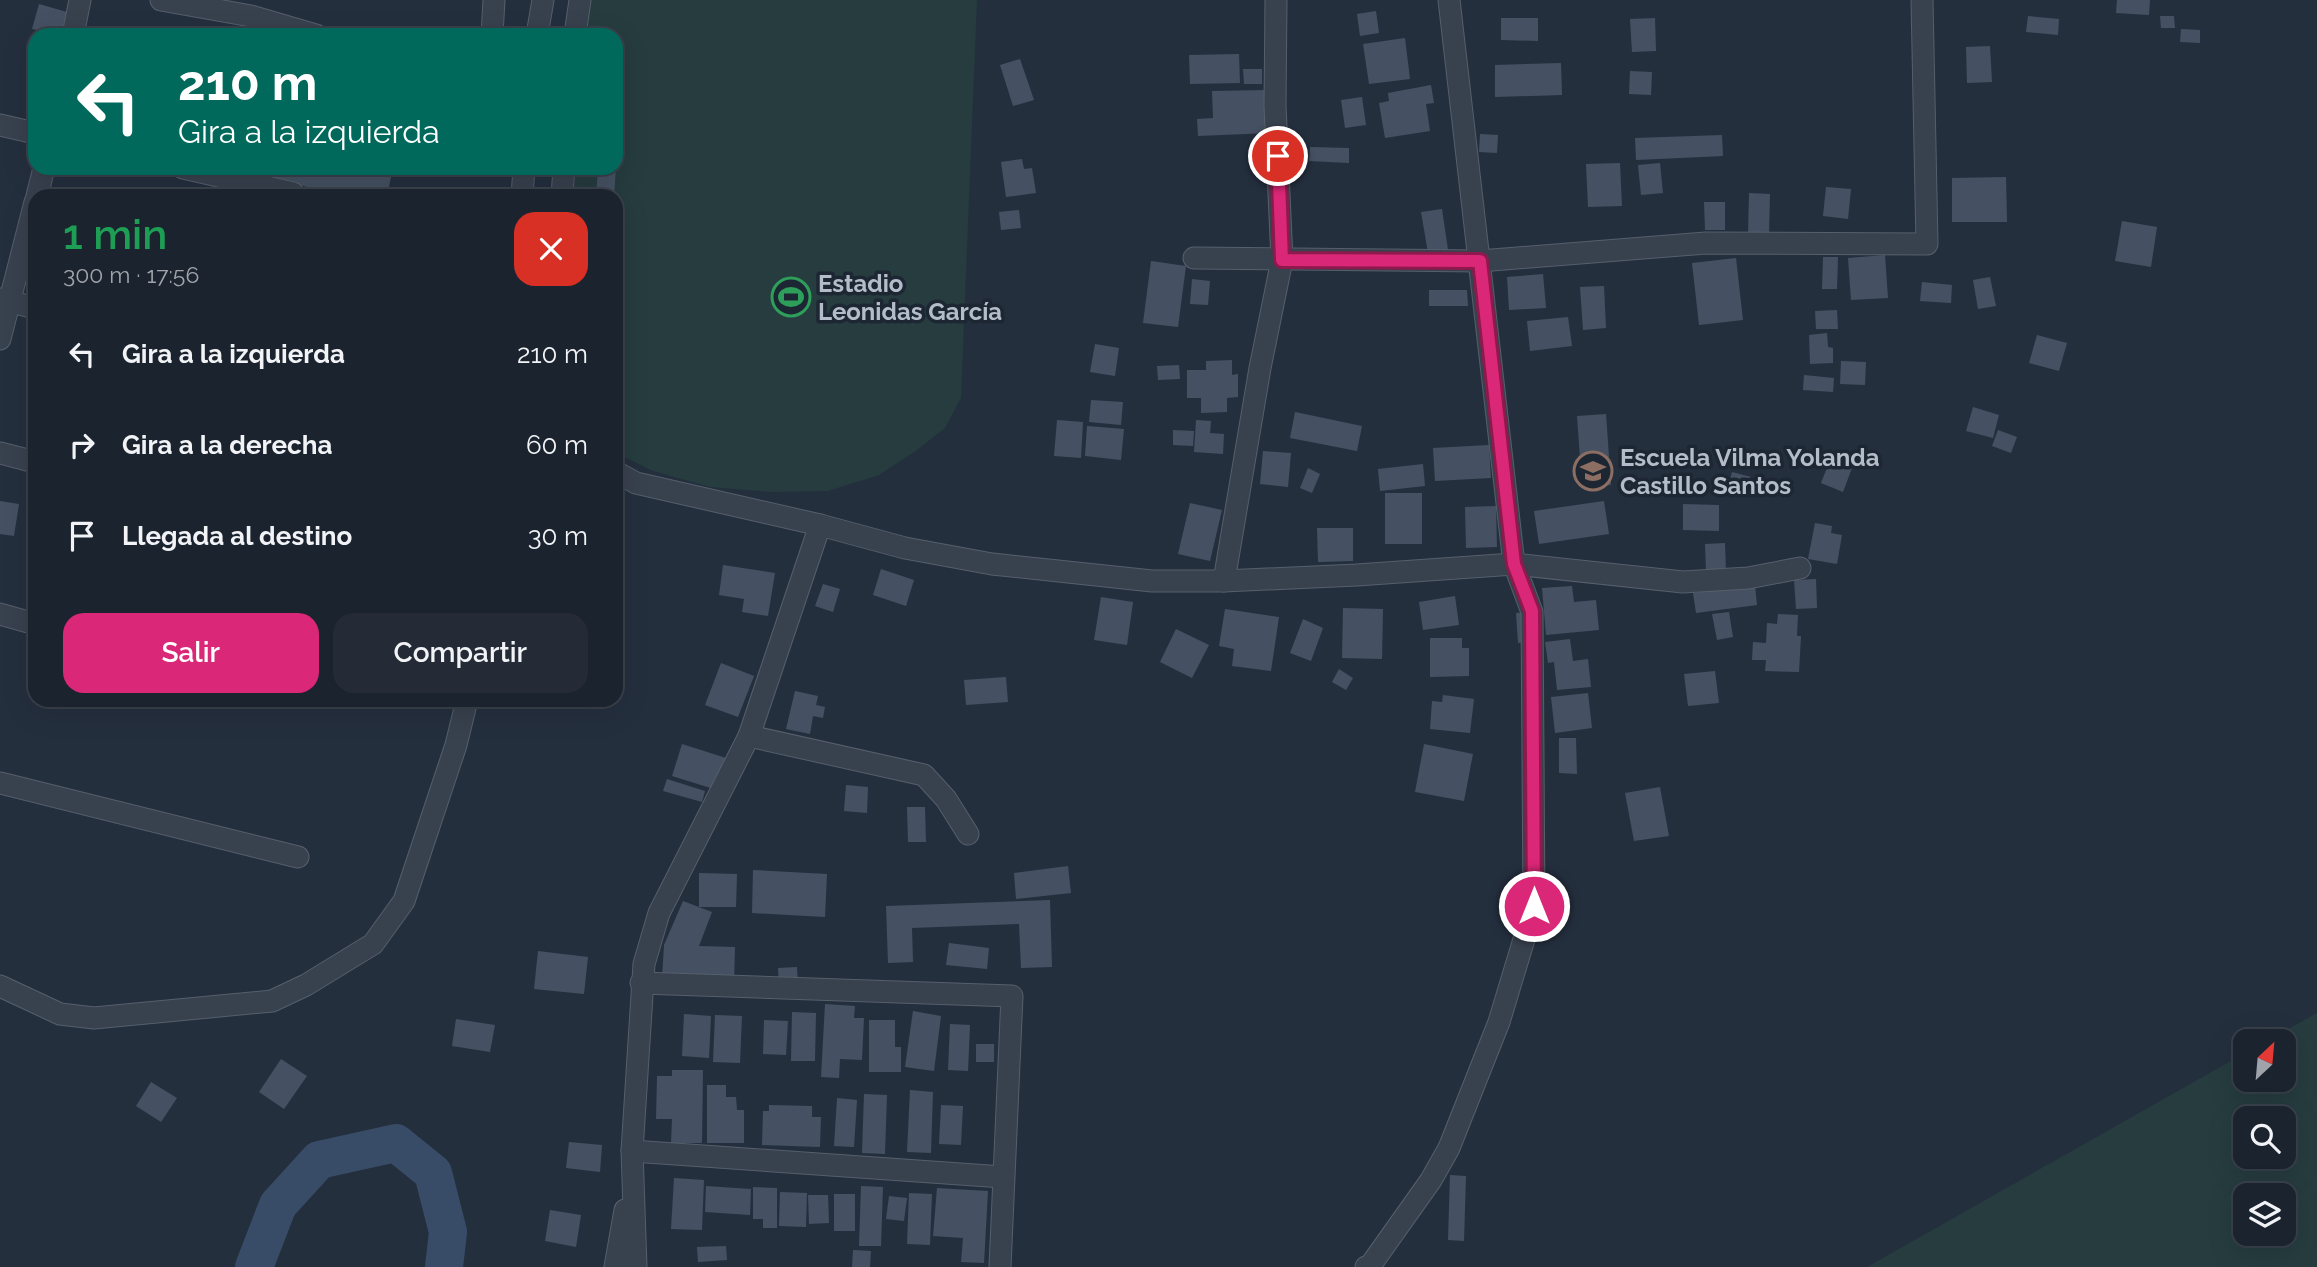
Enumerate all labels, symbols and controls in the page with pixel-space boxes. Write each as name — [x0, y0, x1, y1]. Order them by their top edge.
text: 210 m — [178, 54, 317, 111]
icon: left — [63, 56, 154, 147]
text: Gira a la izquierda — [178, 113, 440, 150]
pin — [1248, 126, 1308, 186]
icon: arrive — [1259, 137, 1297, 175]
text: 1 min — [63, 210, 167, 259]
button: close — [514, 212, 588, 286]
text: 300 m · 17:56 — [63, 261, 199, 288]
place label: Estadio Leonidas García — [818, 269, 1002, 326]
sports icon: Estadio Leonidas García — [770, 276, 812, 318]
icon: left — [63, 335, 101, 373]
text: Gira a la izquierda — [122, 339, 345, 369]
text: 210 m — [517, 339, 588, 369]
icon: right — [63, 426, 101, 464]
text: Gira a la derecha — [122, 430, 332, 460]
text: 60 m — [526, 430, 588, 460]
place label: Escuela Vilma Yolanda Castillo Santos — [1620, 443, 1880, 500]
school or university icon: Escuela Vilma Yolanda Castillo Santos — [1572, 450, 1614, 492]
icon: arrive — [63, 517, 101, 555]
text: Llegada al destino — [122, 521, 352, 551]
text: 30 m — [528, 521, 588, 551]
button: Salir — [63, 613, 319, 693]
button: Compartir — [333, 613, 588, 693]
position arrow — [1497, 869, 1571, 943]
north arrow — [2233, 1029, 2296, 1092]
map controls — [2233, 1029, 2296, 1246]
button: search — [2233, 1106, 2296, 1169]
button: layers — [2233, 1183, 2296, 1246]

